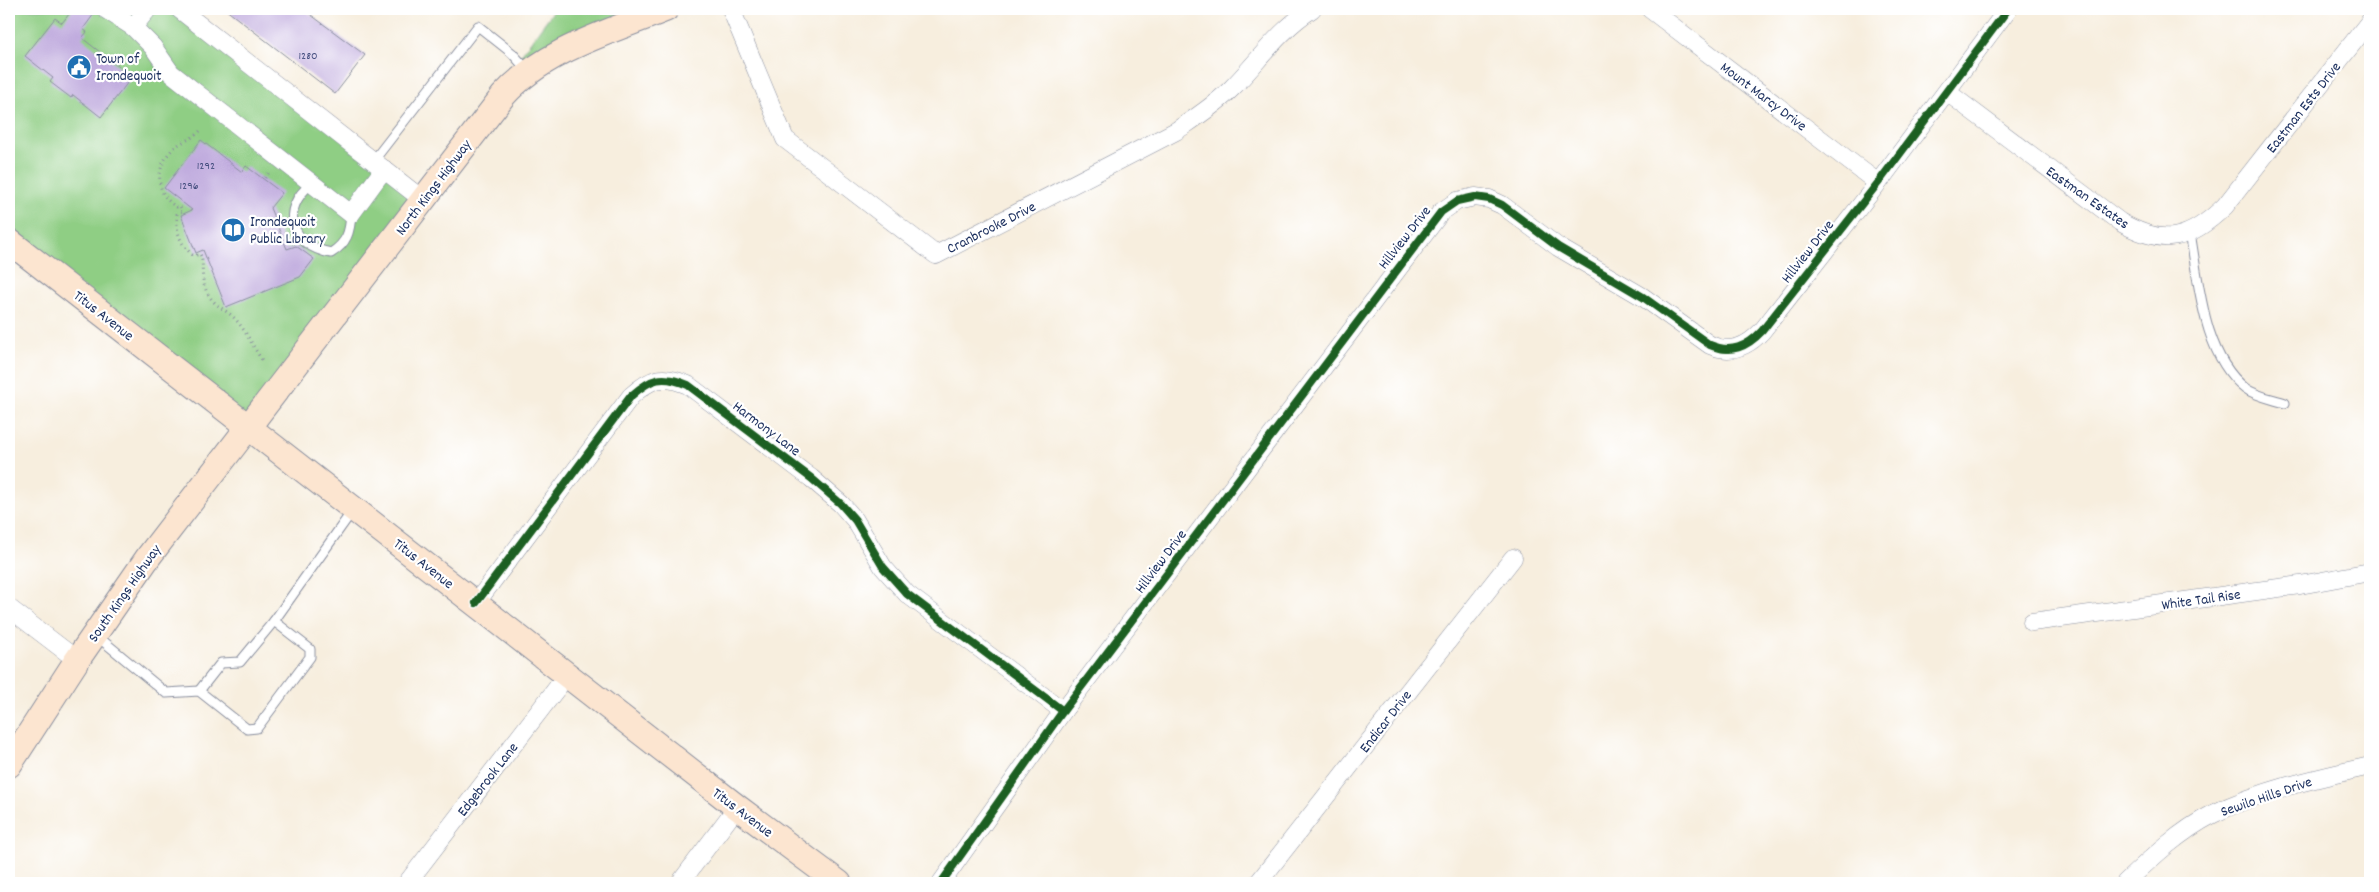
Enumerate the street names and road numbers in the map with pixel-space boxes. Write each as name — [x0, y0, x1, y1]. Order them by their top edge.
street label: Mount Marcy Drive — [1715, 58, 1811, 138]
street label: Eastman Ests Drive — [2262, 58, 2348, 159]
street label: North Kings Highway — [391, 135, 479, 241]
street label: Eastman Estates — [2041, 162, 2133, 236]
street label: Cranbrooke Drive — [943, 197, 1041, 261]
street label: Hillview Drive — [1374, 202, 1438, 275]
street label: Hillview Drive — [1777, 216, 1841, 289]
street label: Titus Avenue — [68, 286, 138, 348]
street label: Harmony Lane — [727, 397, 805, 463]
street label: Hillview Drive — [1130, 525, 1193, 599]
street label: Titus Avenue — [388, 534, 458, 596]
street label: South Kings Highway — [84, 540, 168, 648]
street label: White Tail Rise — [2160, 584, 2243, 617]
street label: Endicar Drive — [1355, 686, 1418, 758]
street label: Edgebrook Lane — [453, 738, 525, 822]
street label: Sewilo Hills Drive — [2218, 772, 2316, 824]
street label: Titus Avenue — [707, 783, 777, 844]

